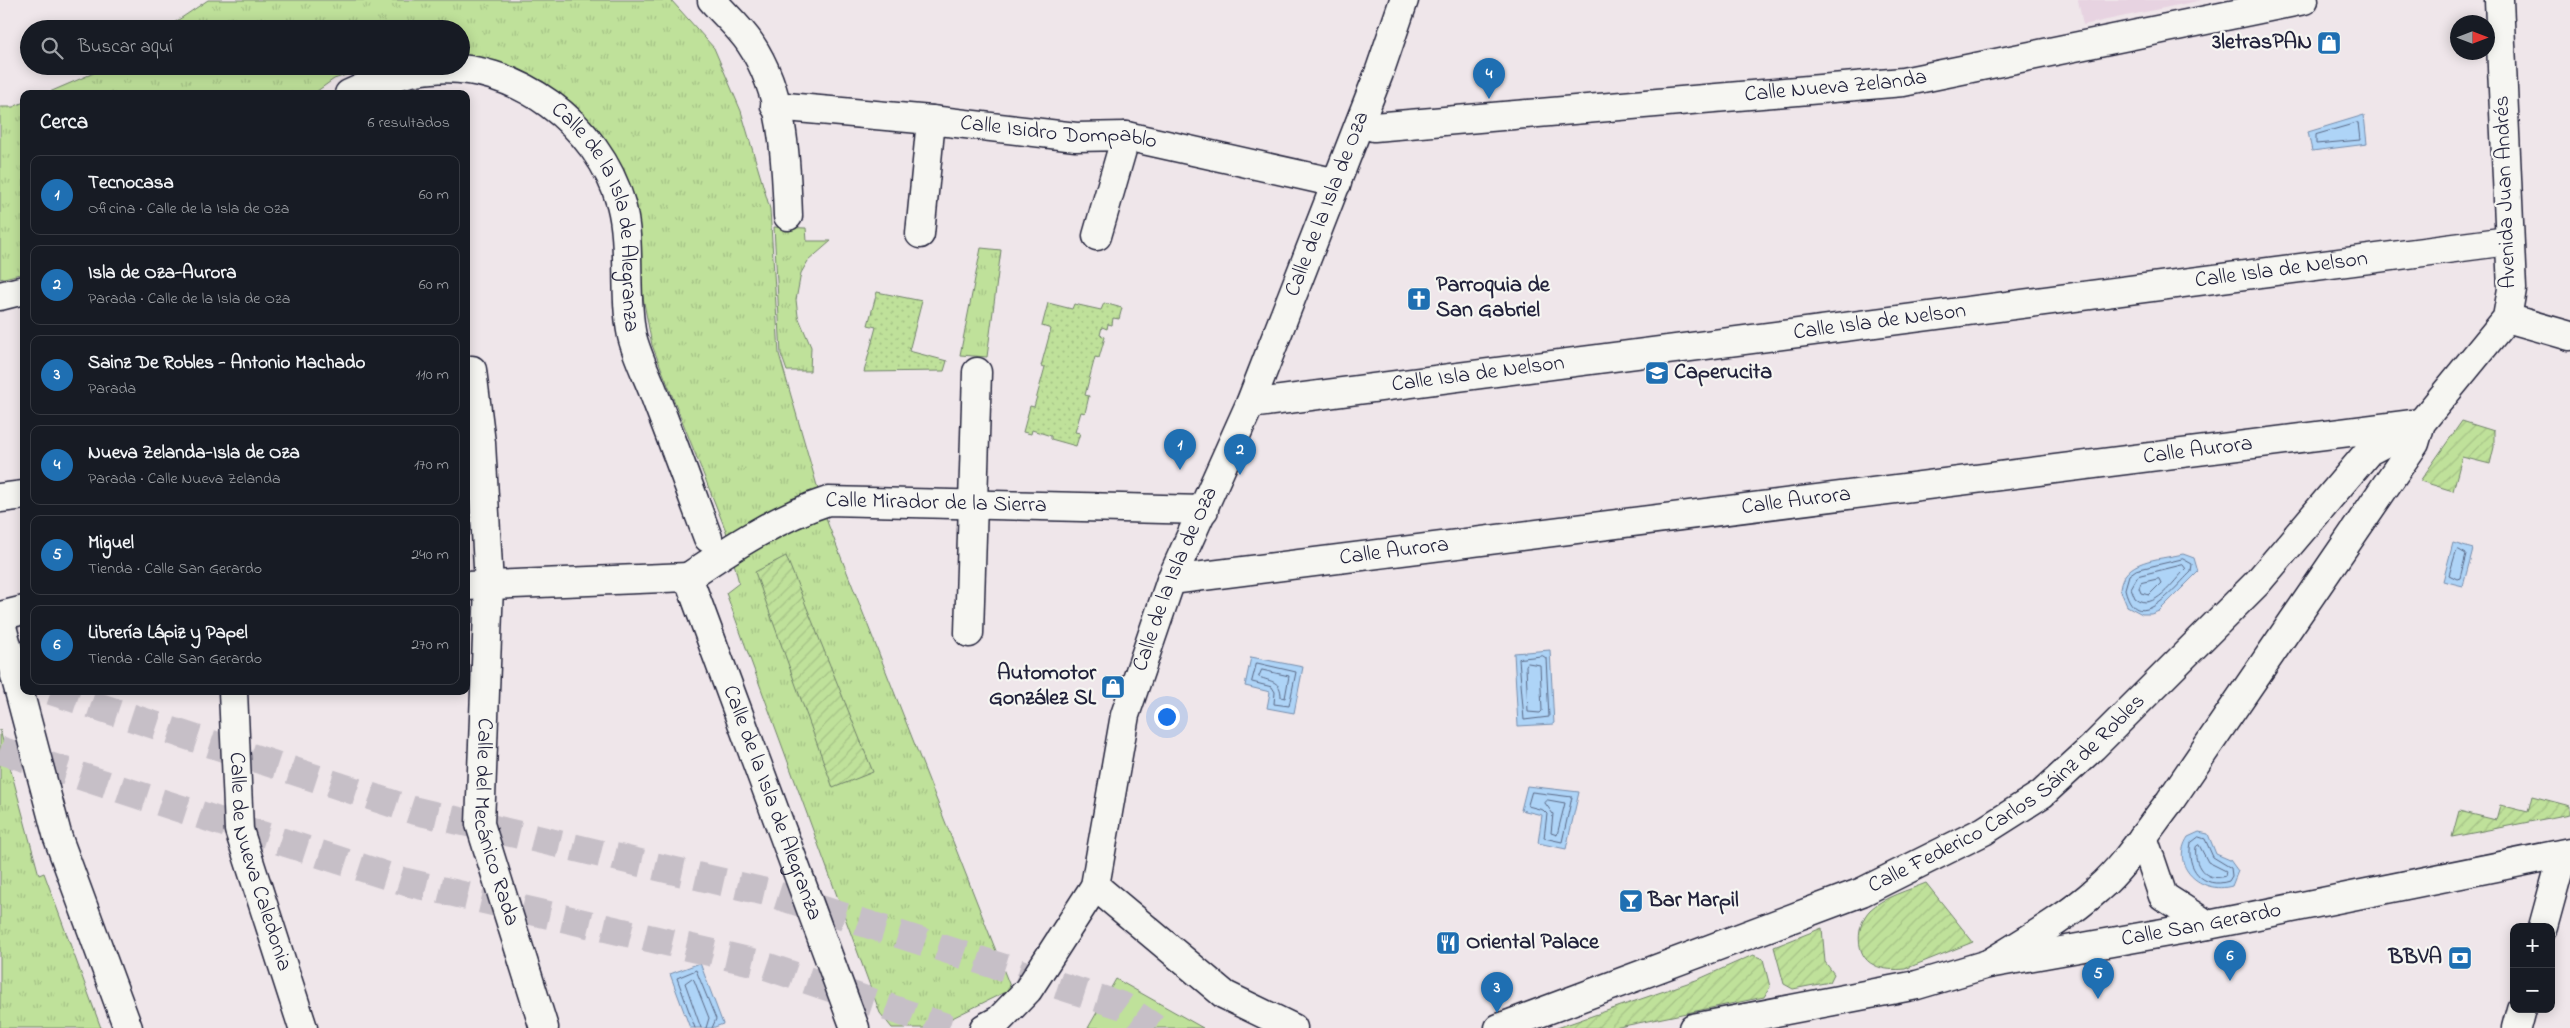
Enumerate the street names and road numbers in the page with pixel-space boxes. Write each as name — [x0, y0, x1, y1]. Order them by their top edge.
street label: Calle Nueva Zelanda — [1743, 62, 1930, 111]
street label: Calle de la Isla de Alegranza — [544, 95, 647, 334]
street label: Avenida Juan Andrés — [2487, 95, 2525, 289]
street label: Calle de la Isla de Oza — [1277, 107, 1378, 302]
street label: Calle Isidro Dompablo — [958, 108, 1160, 158]
street label: Calle Isla de Nelson — [2193, 243, 2370, 297]
street label: Calle Isla de Nelson — [1791, 295, 1968, 349]
street label: Calle Isla de Nelson — [1390, 347, 1566, 401]
street label: Calle Aurora — [2141, 428, 2254, 474]
street label: Calle Aurora — [1740, 479, 1853, 524]
street label: Calle de la Isla de Oza — [1125, 482, 1227, 676]
street label: Calle Mirador de la Sierra — [825, 485, 1047, 522]
street label: Calle Aurora — [1338, 529, 1451, 575]
street label: Calle de la Isla de Alegranza — [714, 681, 830, 925]
street label: Calle Federico Carlos Sáinz de Robles — [1863, 687, 2153, 902]
street label: Calle del Mecánico Rada — [463, 717, 527, 930]
street label: Calle de Nueva Caledonia — [220, 751, 300, 975]
street label: Calle San Gerardo — [2119, 895, 2284, 956]

